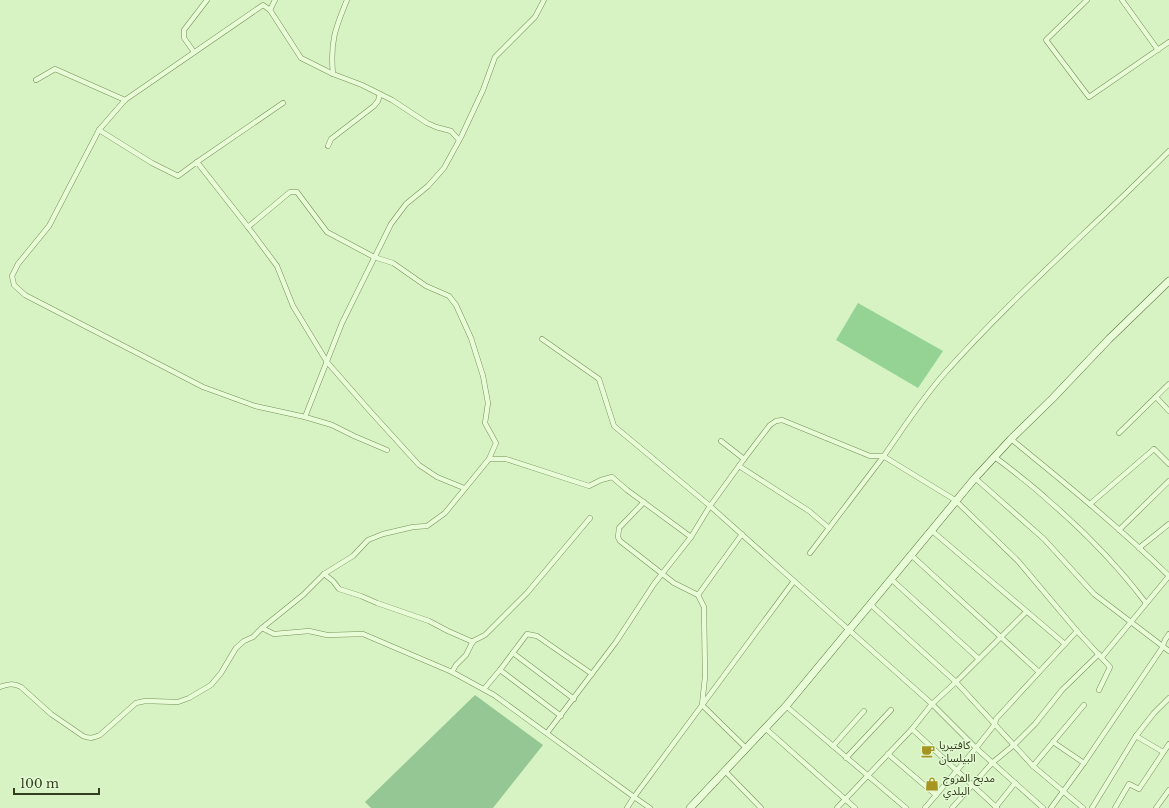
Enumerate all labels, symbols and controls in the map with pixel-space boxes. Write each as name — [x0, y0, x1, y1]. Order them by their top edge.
place label: كافتيريا البيلسان — [939, 738, 976, 765]
cafe icon: كافتيريا البيلسان — [920, 743, 936, 759]
scale bar — [14, 770, 99, 796]
place label: مدبح الفروج البلدي — [943, 771, 995, 801]
text: 100 m — [20, 776, 59, 791]
shop icon: مدبح الفروج البلدي — [924, 776, 940, 792]

